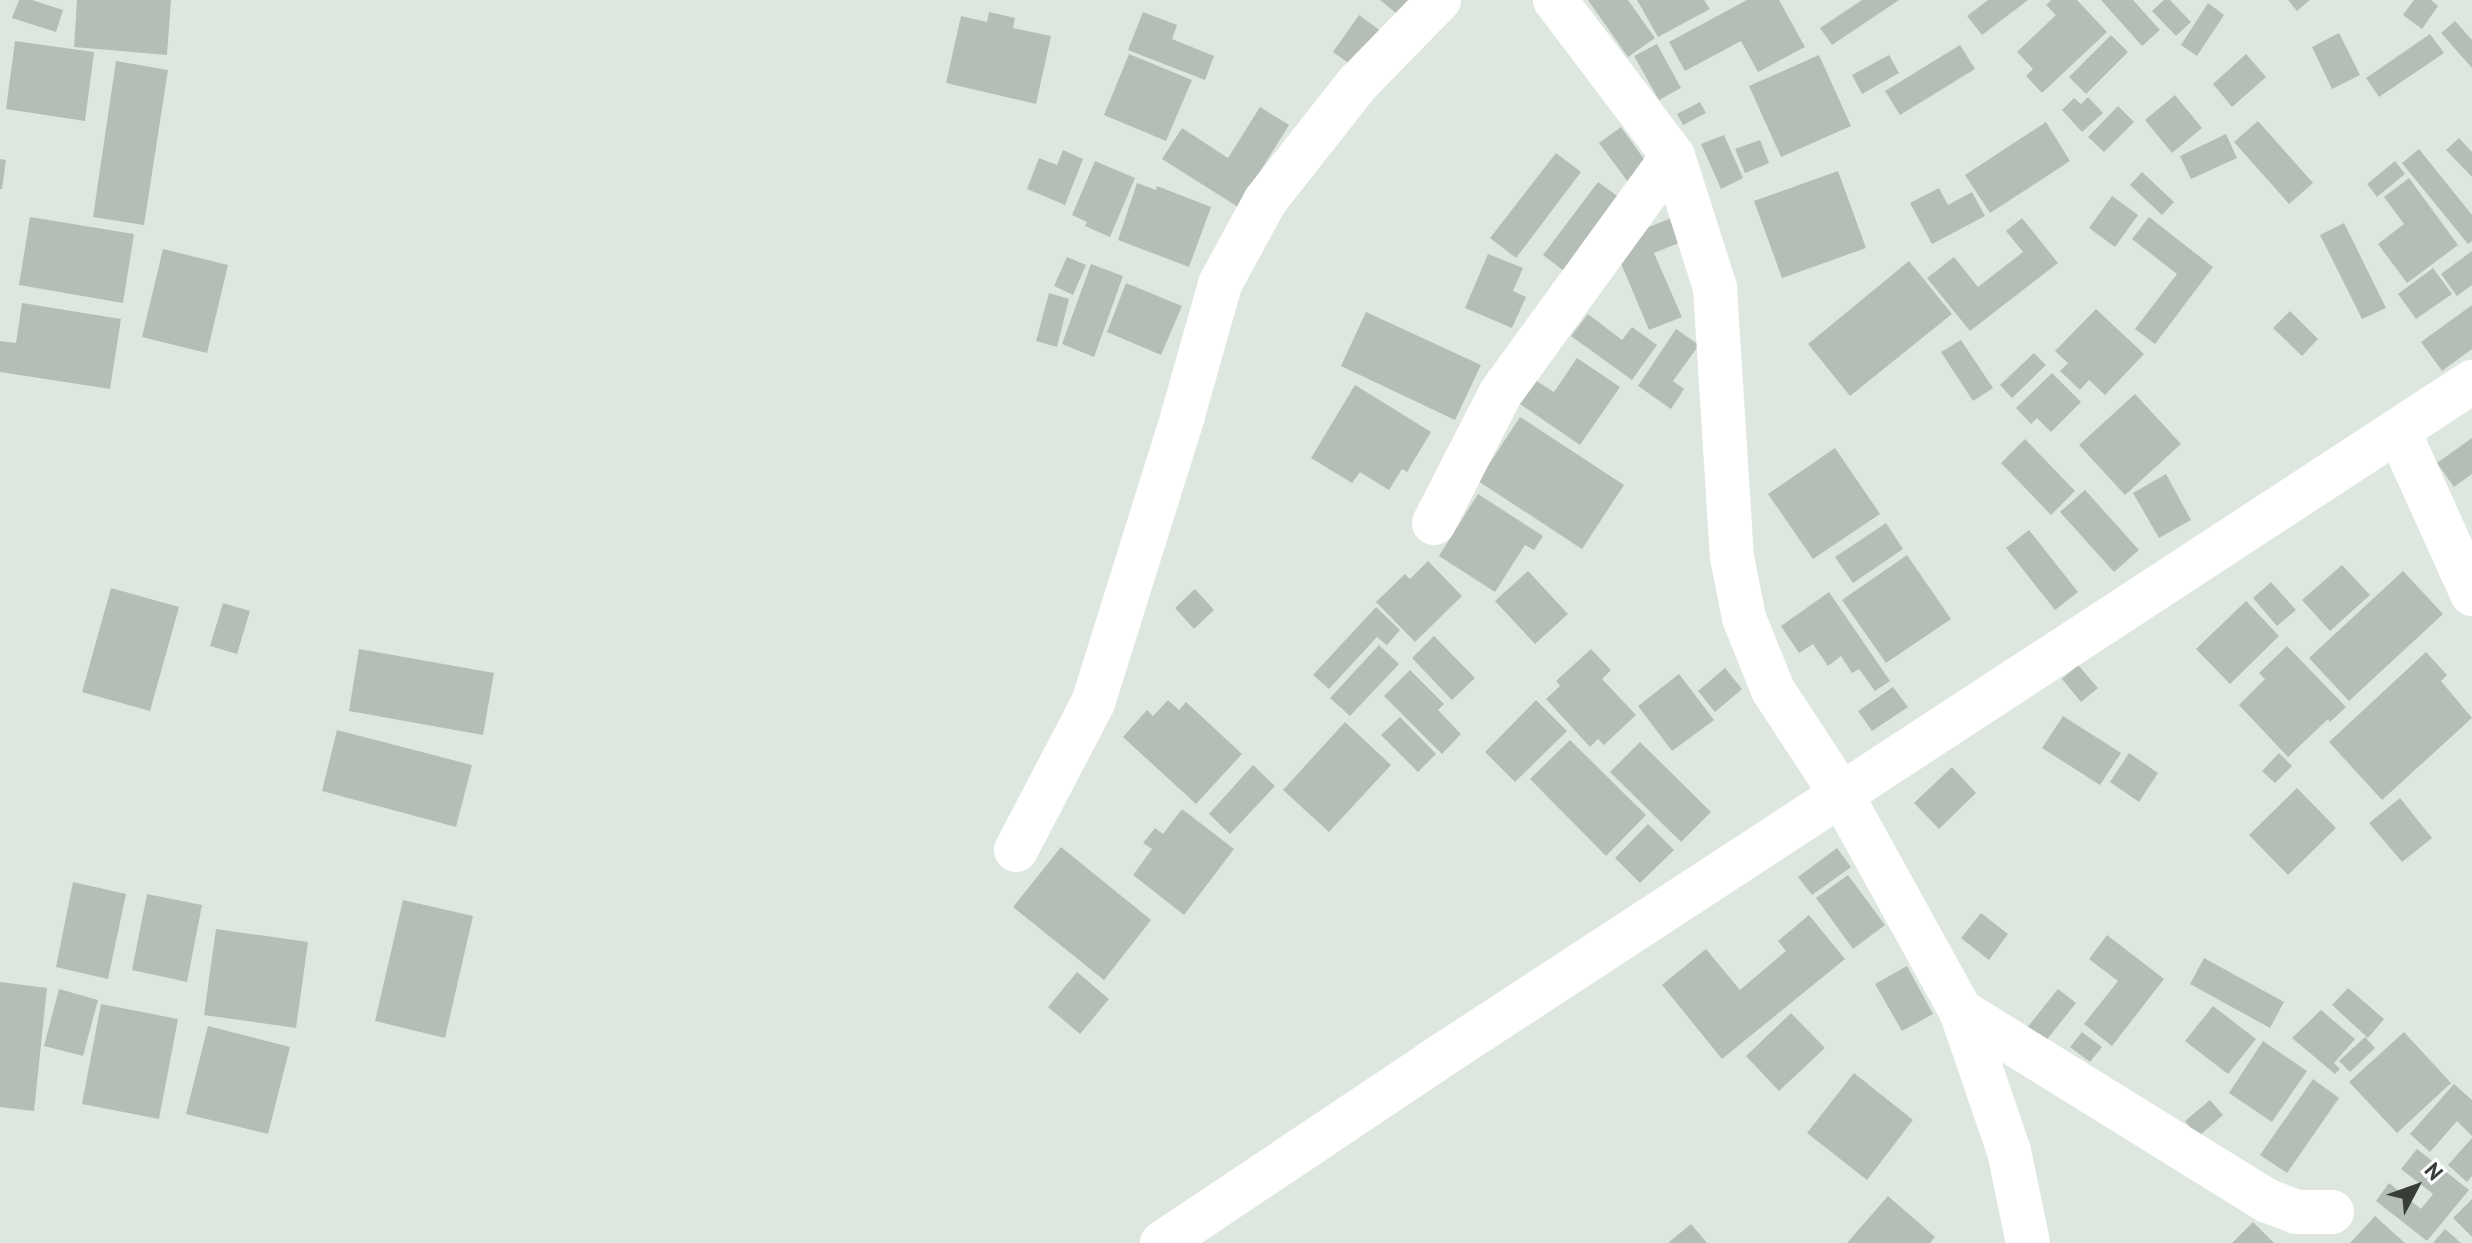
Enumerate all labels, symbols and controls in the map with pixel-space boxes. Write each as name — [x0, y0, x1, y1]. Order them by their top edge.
north arrow — [2376, 1147, 2456, 1227]
text: N — [2419, 1157, 2449, 1186]

